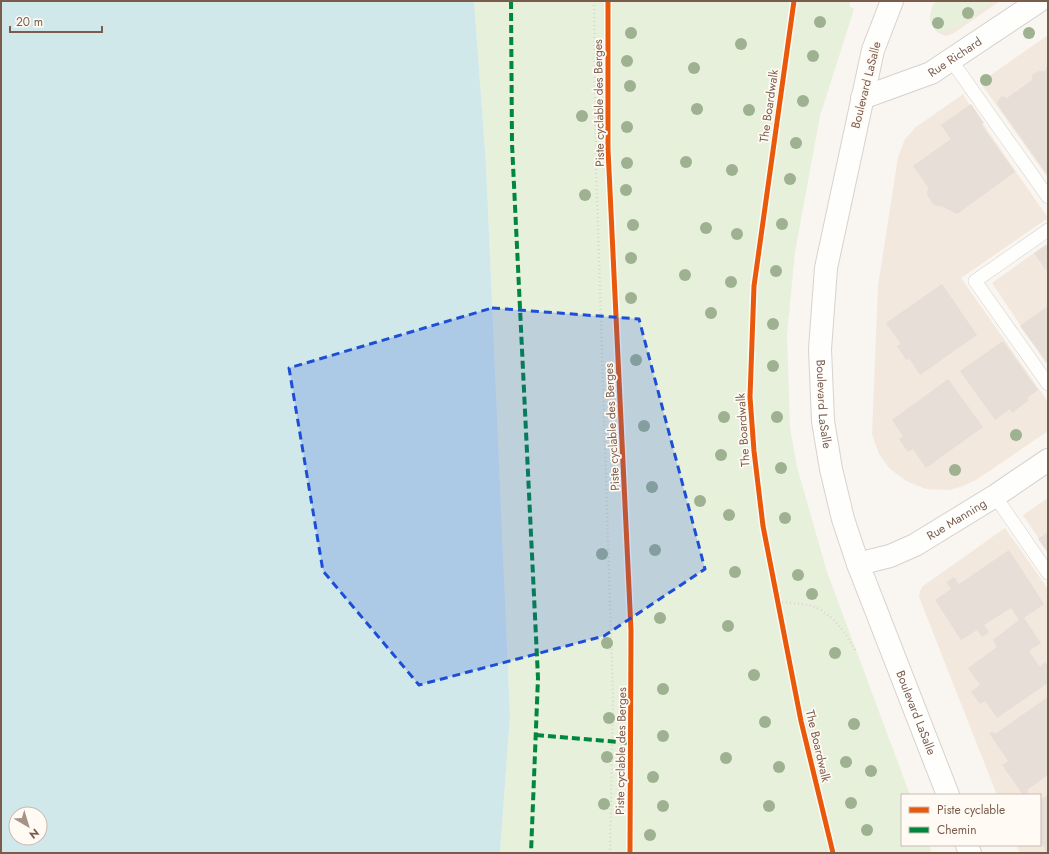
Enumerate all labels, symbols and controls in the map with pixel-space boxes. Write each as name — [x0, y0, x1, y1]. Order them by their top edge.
scale bar — [10, 8, 102, 34]
text: 20 m — [16, 13, 43, 31]
street label: Rue Richard — [924, 33, 985, 82]
street label: Piste cyclable des Berges — [589, 39, 609, 167]
street label: Boulevard LaSalle — [846, 40, 886, 130]
street label: The Boardwalk — [755, 68, 783, 144]
street label: Boulevard LaSalle — [811, 359, 836, 450]
street label: Piste cyclable des Berges — [600, 363, 624, 491]
street label: The Boardwalk — [731, 392, 755, 467]
street label: Rue Manning — [923, 494, 990, 545]
street label: Boulevard LaSalle — [891, 668, 941, 758]
street label: Piste cyclable des Berges — [611, 687, 631, 815]
street label: The Boardwalk — [801, 708, 835, 785]
legend — [901, 794, 1041, 846]
text: Piste cyclable — [937, 801, 1005, 819]
north arrow — [8, 806, 48, 846]
text: Chemin — [937, 821, 976, 839]
text: N — [26, 825, 43, 843]

